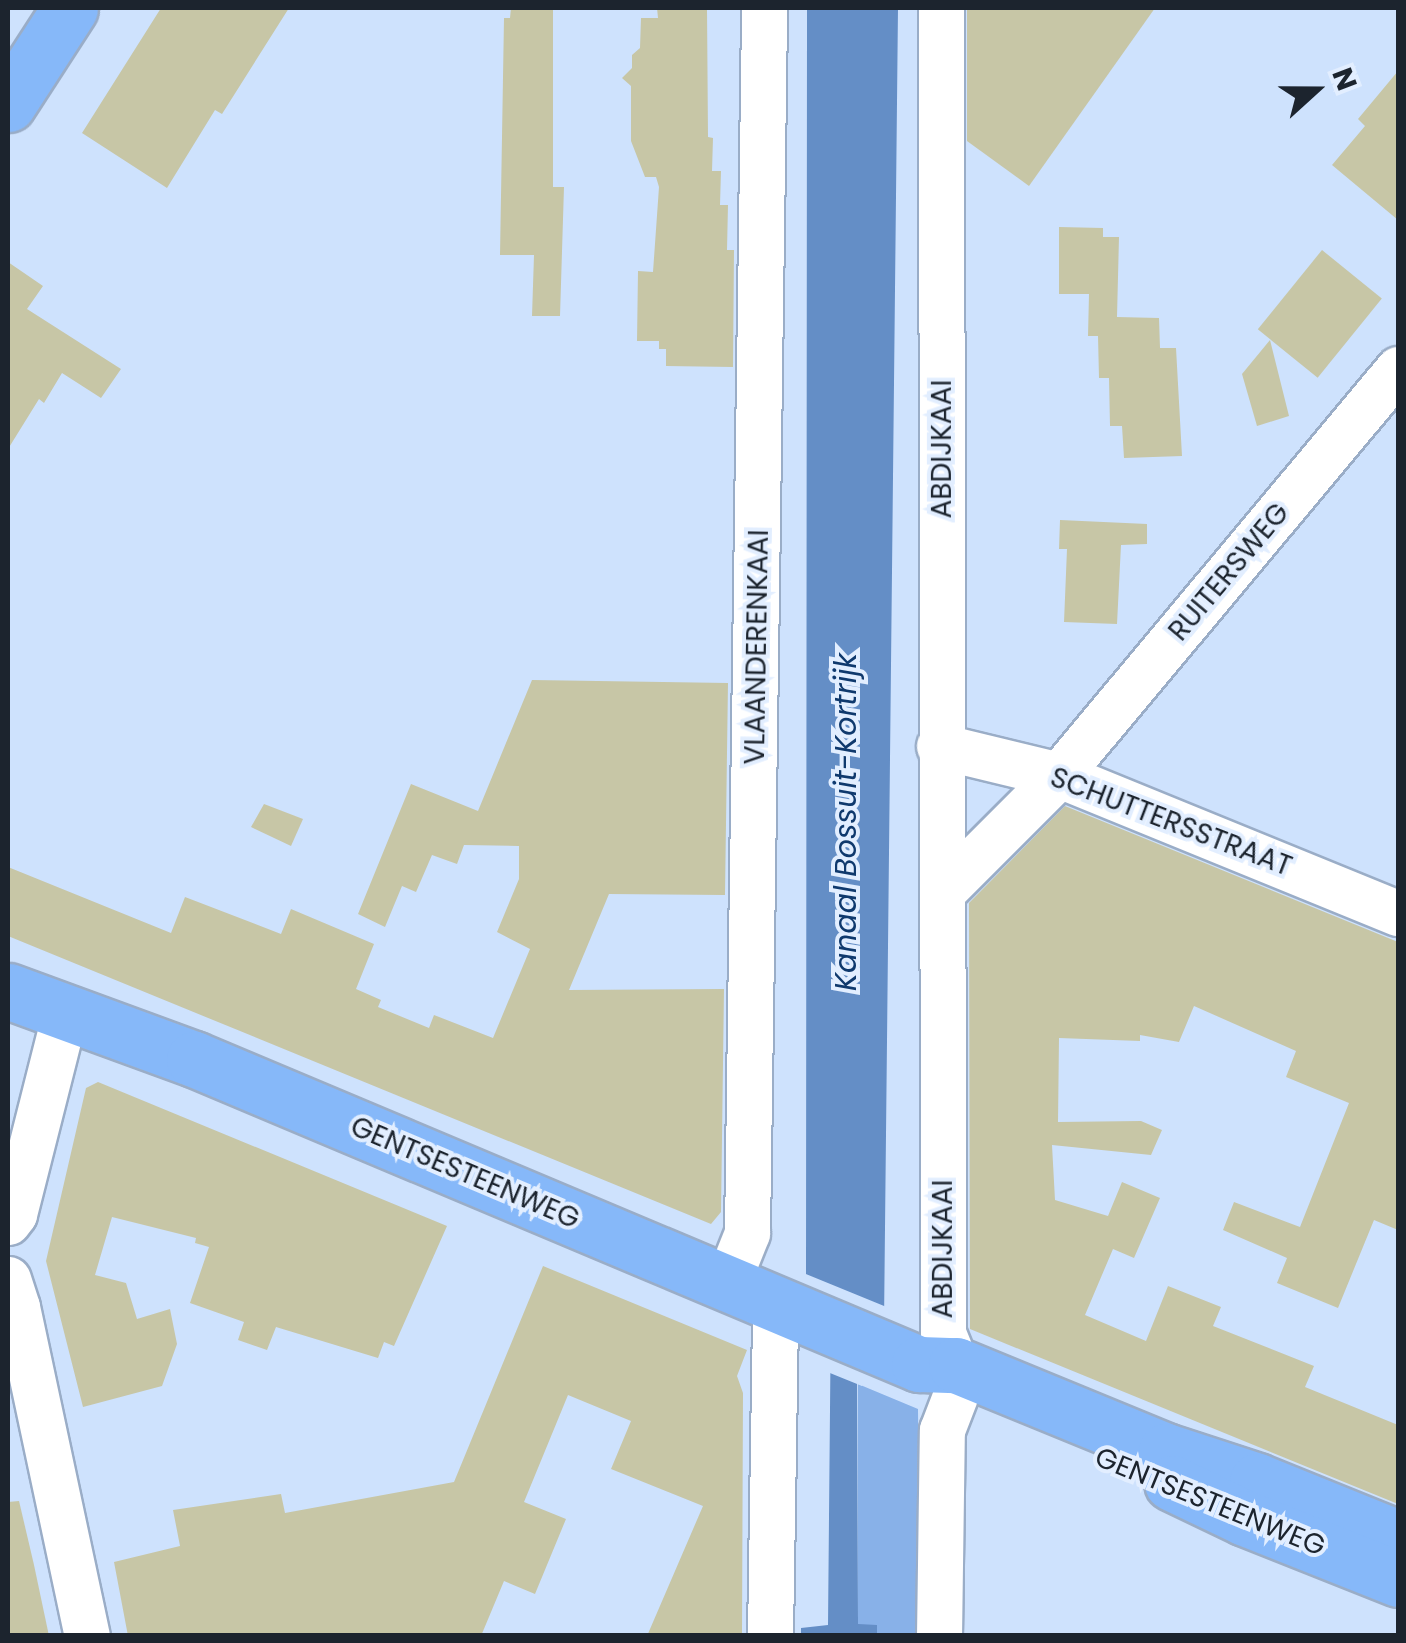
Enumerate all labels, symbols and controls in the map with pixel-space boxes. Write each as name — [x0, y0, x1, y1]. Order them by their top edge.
north arrow — [1266, 40, 1366, 140]
text: N — [1322, 62, 1366, 96]
street label: ABDIJKAAI — [925, 380, 959, 518]
street label: RUITERSWEG — [1162, 496, 1296, 648]
street label: VLAANDERENKAAI — [738, 529, 776, 765]
water label: Kanaal Bossuit-Kortrijk — [828, 653, 864, 991]
street label: SCHUTTERSSTRAAT — [1046, 760, 1296, 884]
street label: GENTSESTEENWEG — [346, 1110, 584, 1236]
street label: ABDIJKAAI — [926, 1180, 960, 1318]
street label: GENTSESTEENWEG — [1090, 1440, 1330, 1564]

